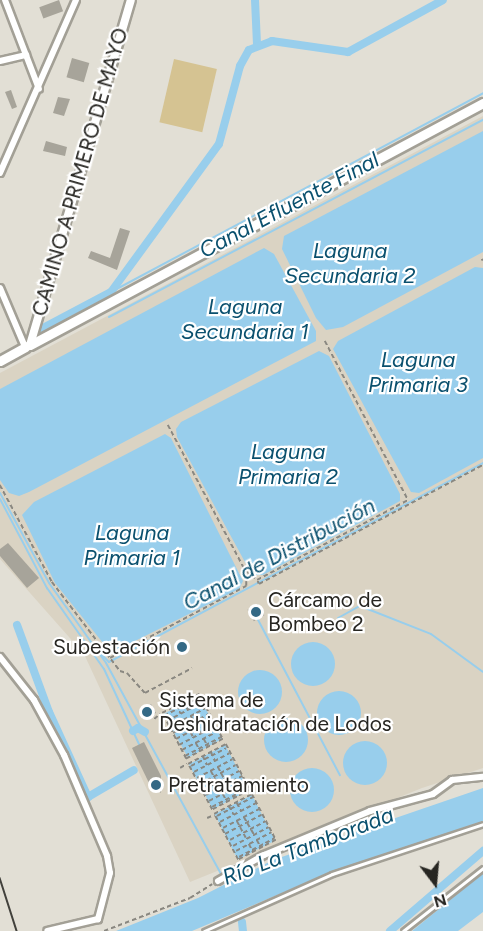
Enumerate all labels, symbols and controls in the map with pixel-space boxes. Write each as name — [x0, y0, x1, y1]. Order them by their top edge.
street label: CAMINO A PRIMERO DE MAYO — [27, 25, 133, 319]
water label: Canal Efluente Final — [195, 146, 383, 264]
water label: Laguna Secundaria 2 — [284, 237, 416, 288]
water label: Laguna Secundaria 1 — [181, 293, 309, 344]
water label: Laguna Primaria 3 — [368, 346, 468, 398]
water label: Laguna Primaria 2 — [238, 438, 338, 490]
water label: Canal de Distribución — [178, 492, 380, 616]
water label: Laguna Primaria 1 — [84, 519, 180, 570]
place label: Cárcamo de Bombeo 2 — [268, 587, 382, 637]
marker: Cárcamo de Bombeo 2 — [249, 605, 263, 619]
place label: Subestación — [53, 634, 170, 660]
marker: Subestación — [175, 640, 189, 654]
place label: Sistema de Deshidratación de Lodos — [159, 687, 392, 737]
marker: Sistema de Deshidratación de Lodos — [140, 705, 154, 719]
place label: Pretratamiento — [168, 772, 309, 798]
marker: Pretratamiento — [149, 778, 163, 792]
water label: Río La Tamborada — [219, 801, 397, 891]
north arrow — [405, 853, 465, 913]
text: N — [432, 890, 449, 912]

